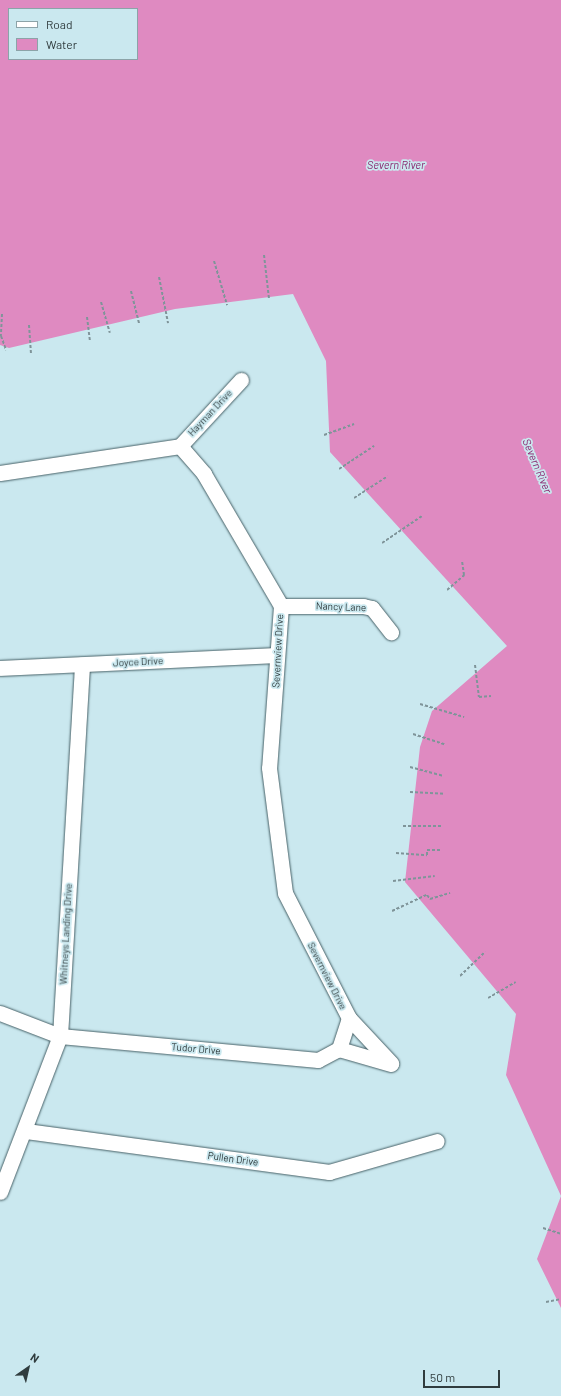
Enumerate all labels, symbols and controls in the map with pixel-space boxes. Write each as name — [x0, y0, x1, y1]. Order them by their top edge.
legend — [8, 8, 138, 60]
text: Road — [46, 17, 73, 31]
text: Water — [46, 37, 77, 51]
water label: Severn River — [367, 158, 425, 172]
street label: Hayman Drive — [185, 387, 235, 439]
water label: Severn River — [520, 437, 554, 495]
street label: Nancy Lane — [316, 600, 366, 614]
street label: Severnview Drive — [270, 614, 286, 688]
street label: Joyce Drive — [113, 655, 163, 669]
street label: Whitneys Landing Drive — [57, 883, 75, 985]
street label: Severnview Drive — [305, 940, 349, 1012]
street label: Tudor Drive — [171, 1041, 221, 1057]
street label: Pullen Drive — [207, 1150, 259, 1168]
north arrow — [8, 1348, 48, 1388]
text: N — [28, 1350, 42, 1365]
scale bar — [425, 1362, 502, 1388]
text: 50 m — [430, 1370, 455, 1384]

